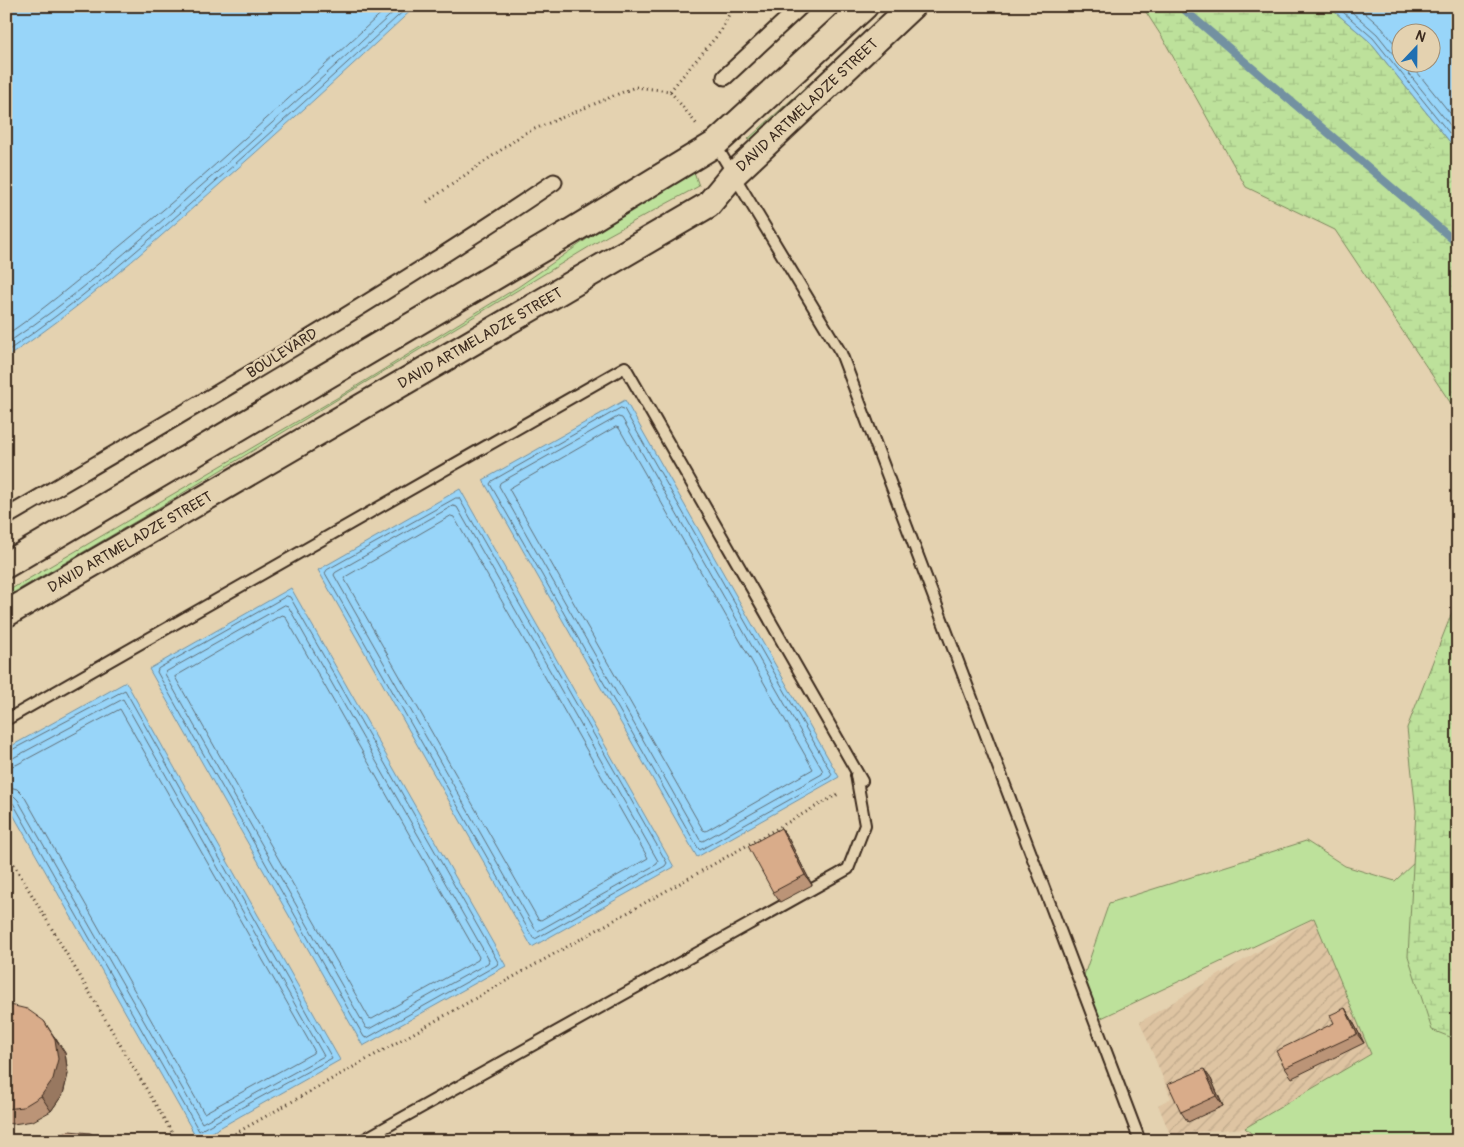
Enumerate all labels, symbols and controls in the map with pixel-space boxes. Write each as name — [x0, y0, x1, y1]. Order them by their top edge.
north arrow — [1392, 22, 1442, 72]
text: N — [1413, 27, 1428, 46]
street label: DAVID ARTMELADZE STREET — [732, 35, 882, 176]
street label: DAVID ARTMELADZE STREET — [395, 283, 566, 393]
street label: BOULEVARD — [243, 324, 321, 383]
street label: DAVID ARTMELADZE STREET — [45, 487, 216, 597]

